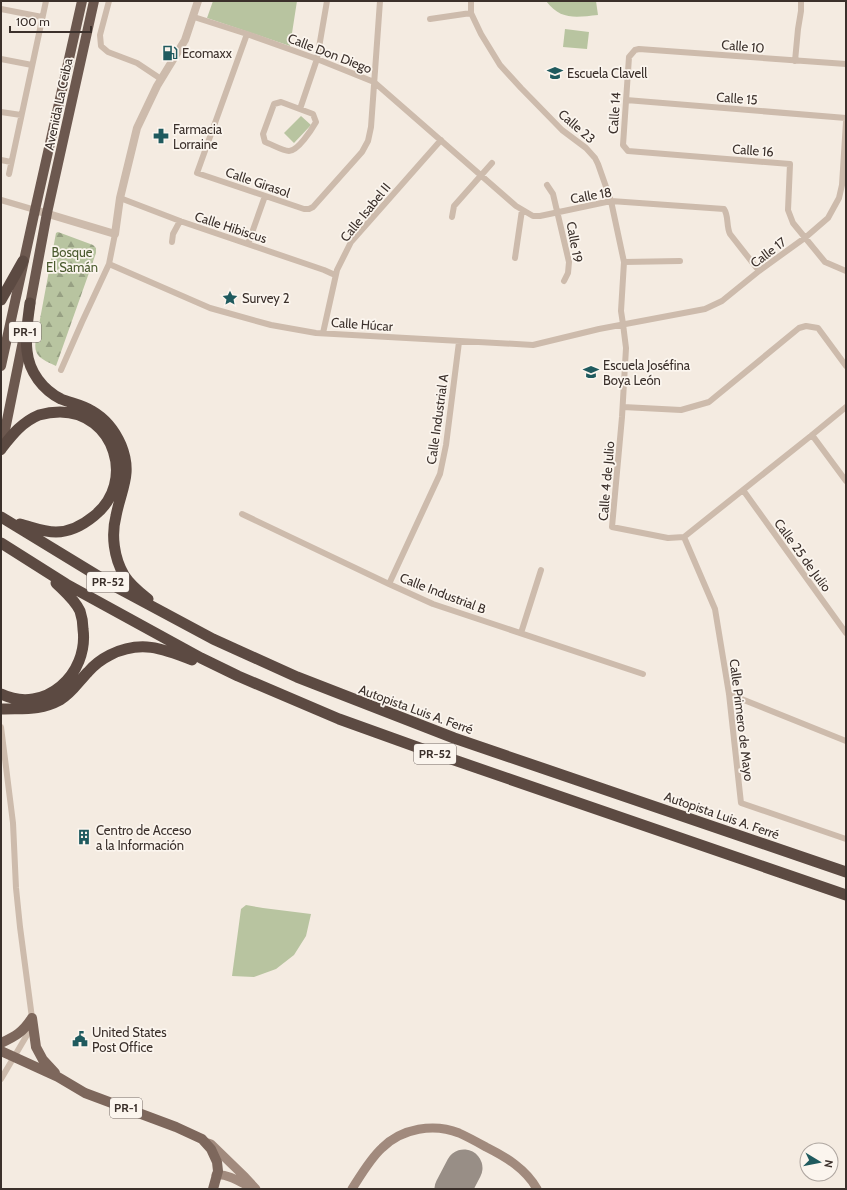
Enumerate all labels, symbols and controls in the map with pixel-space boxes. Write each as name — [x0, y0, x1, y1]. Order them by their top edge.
scale bar — [10, 8, 91, 34]
text: 100 m — [16, 14, 50, 29]
street label: Calle Don Diego — [286, 30, 374, 76]
street label: Calle 10 — [721, 36, 765, 56]
fuel station icon: Ecomaxx — [161, 44, 179, 62]
place label: Ecomaxx — [182, 45, 233, 61]
street label: Avenida La Ceiba — [40, 56, 76, 151]
school or university icon: Escuela Clavell — [546, 64, 564, 82]
place label: Escuela Clavell — [567, 65, 647, 81]
street label: Calle 15 — [716, 89, 758, 107]
street label: Calle 14 — [605, 91, 623, 134]
street label: Calle 23 — [555, 106, 599, 146]
place label: Farmacia Lorraine — [173, 121, 223, 152]
pharmacy icon: Farmacia Lorraine — [152, 127, 170, 145]
street label: Calle 16 — [732, 141, 774, 159]
street label: Calle Girasol — [224, 164, 292, 200]
street label: Calle Isabel II — [336, 179, 394, 245]
street label: Calle 18 — [569, 183, 613, 207]
street label: Calle Hibiscus — [193, 208, 270, 246]
street label: Calle 19 — [564, 220, 586, 264]
street label: Calle 17 — [747, 233, 789, 271]
park label: Bosque El Samán — [46, 244, 98, 275]
place icon: Survey 2 — [221, 289, 239, 307]
place label: Survey 2 — [242, 290, 290, 306]
street label: Calle Húcar — [331, 314, 394, 334]
road number: PR-1 — [9, 322, 41, 342]
place label: Escuela Joséfina Boya León — [603, 357, 691, 388]
school or university icon: Escuela Joséfina Boya León — [582, 363, 600, 381]
street label: Calle Industrial A — [423, 373, 451, 465]
street label: Calle 4 de Julio — [595, 440, 617, 522]
street label: Calle 25 de Julio — [771, 515, 835, 595]
street label: Calle Industrial B — [398, 569, 489, 617]
road number: PR-52 — [87, 572, 129, 592]
street label: Calle Primero de Mayo — [727, 658, 757, 782]
street label: Autopista Luis A. Ferré — [357, 681, 476, 737]
road number: PR-52 — [414, 744, 456, 764]
street label: Autopista Luis A. Ferré — [662, 788, 782, 842]
place label: Centro de Acceso a la Información — [96, 822, 192, 853]
building icon: Centro de Acceso a la Información — [75, 828, 93, 846]
place label: United States Post Office — [92, 1024, 167, 1055]
public building icon: United States Post Office — [71, 1030, 89, 1048]
road number: PR-1 — [110, 1098, 142, 1118]
north arrow — [799, 1142, 839, 1182]
text: N — [821, 1159, 836, 1169]

